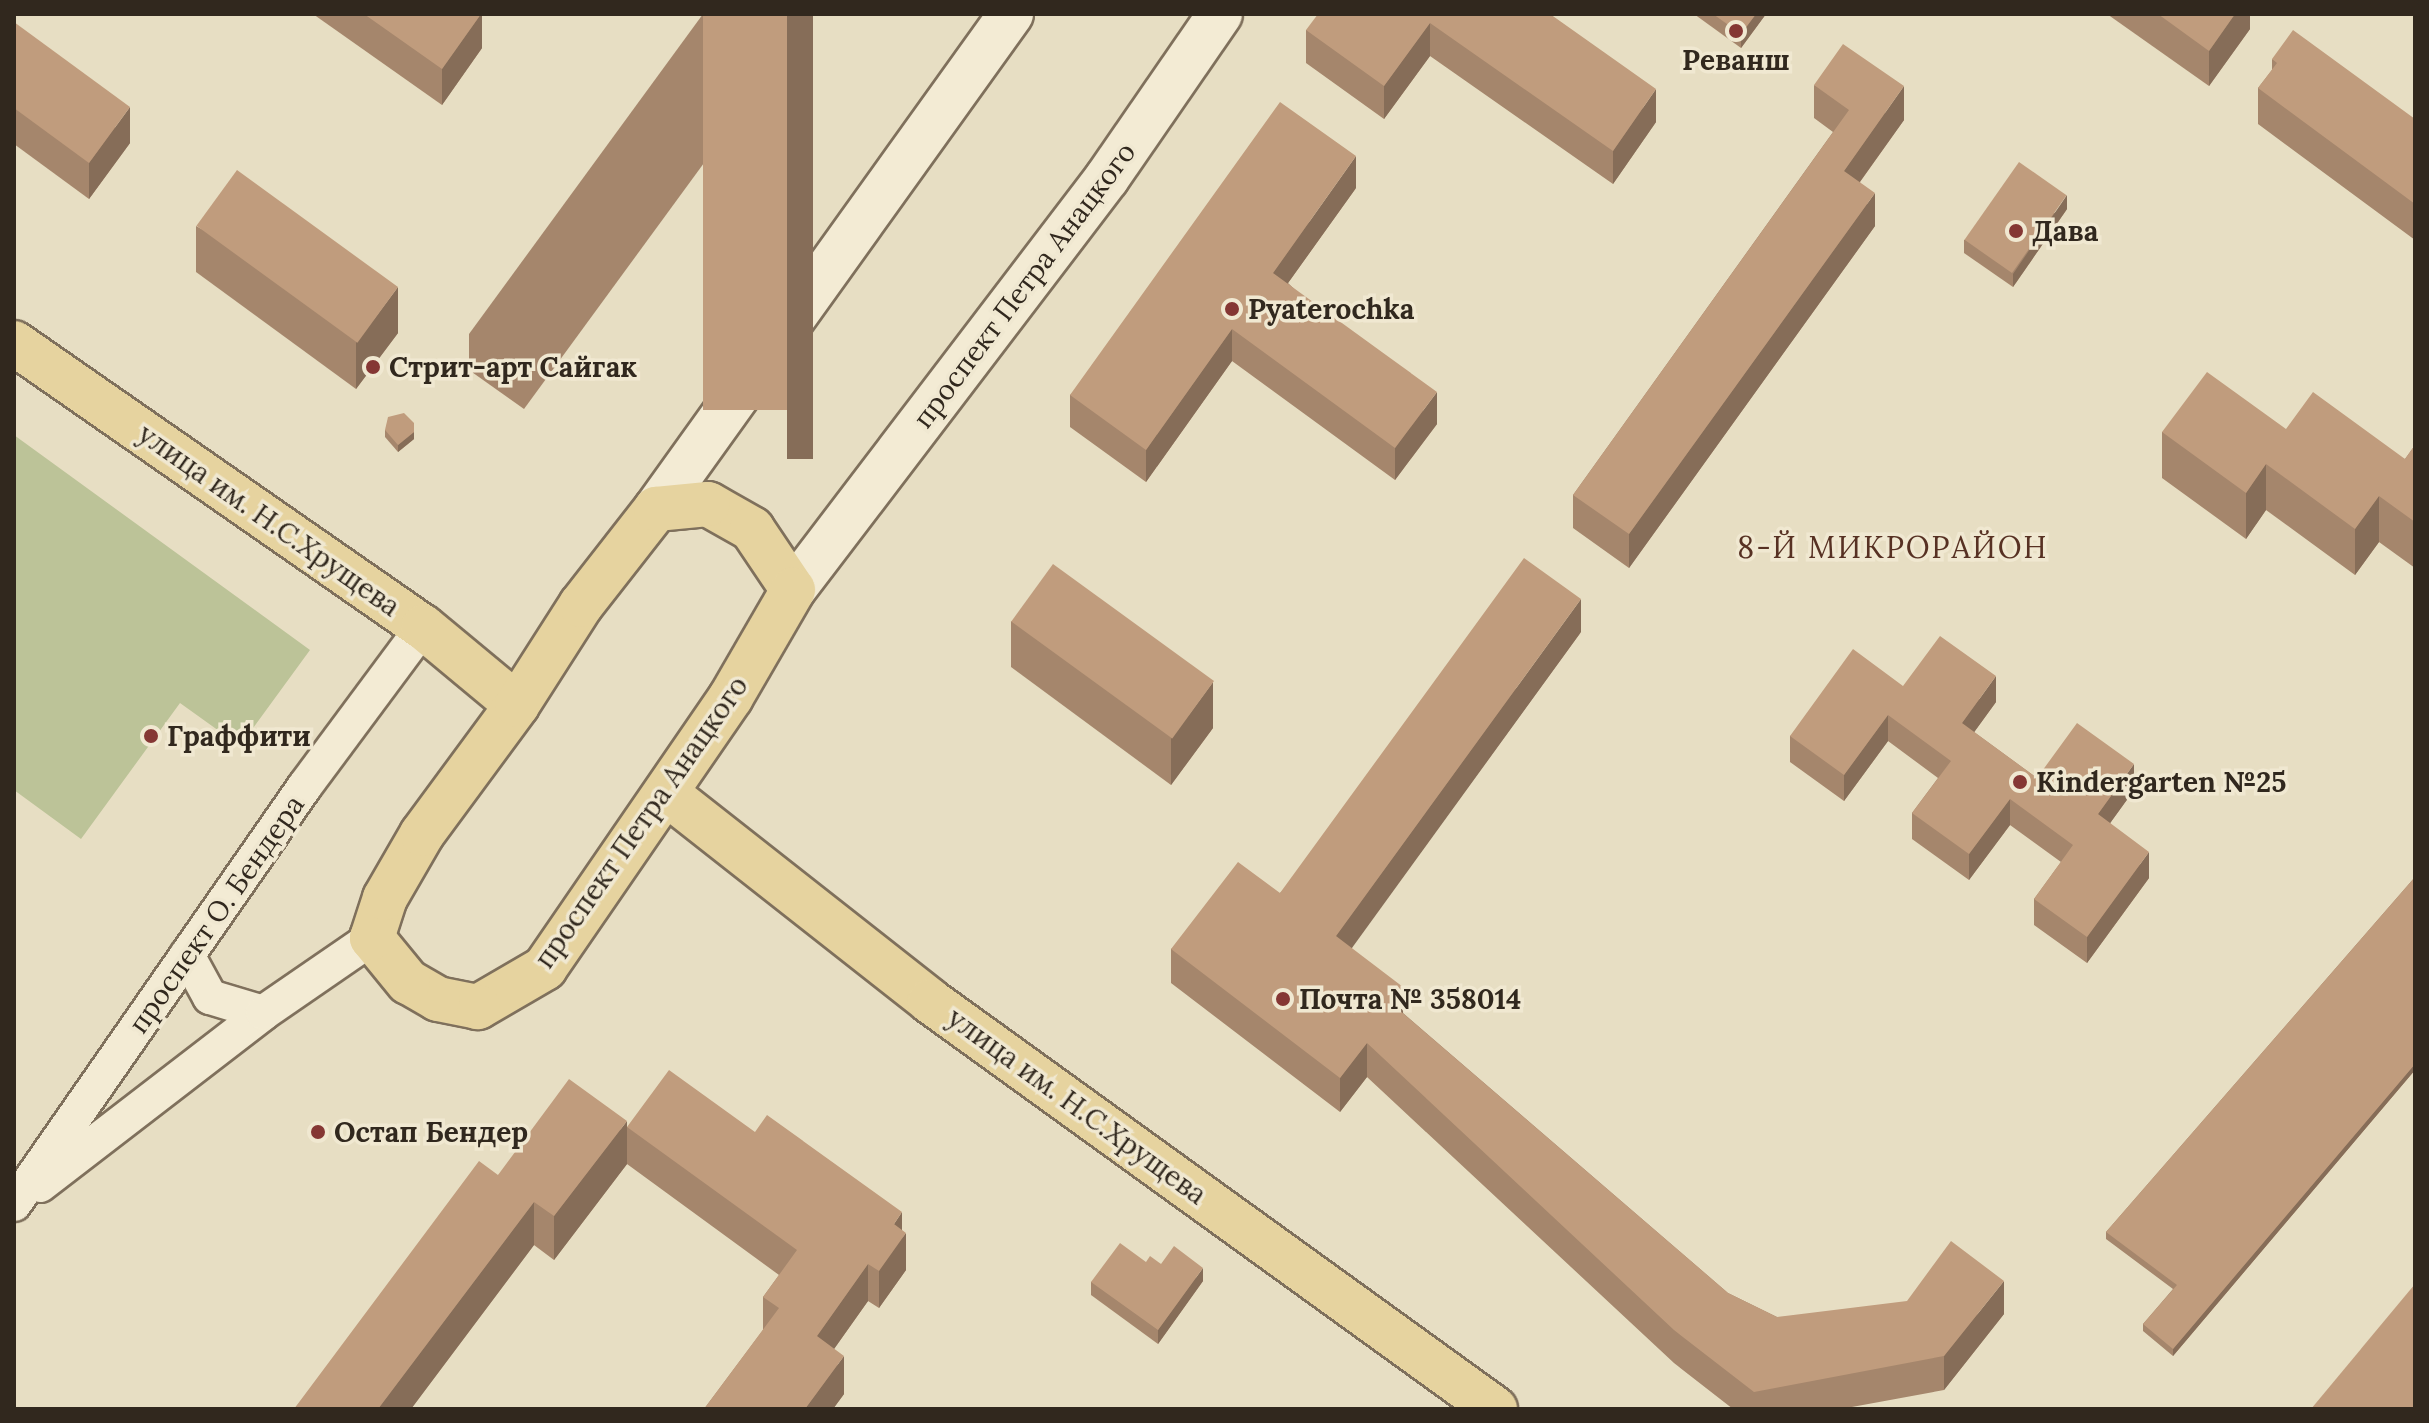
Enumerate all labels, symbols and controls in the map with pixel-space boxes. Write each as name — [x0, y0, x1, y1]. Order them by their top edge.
marker: Реванш — [1727, 22, 1745, 40]
place label: Реванш — [1682, 43, 1790, 77]
street label: проспект Петра Анацкого — [906, 136, 1142, 434]
place label: Дава — [2032, 214, 2098, 248]
marker: Дава — [2007, 222, 2025, 240]
place label: Pyaterochka — [1248, 292, 1415, 326]
marker: Pyaterochka — [1223, 300, 1241, 318]
place label: Стрит-арт Сайгак — [389, 350, 637, 384]
marker: Стрит-арт Сайгак — [364, 358, 382, 376]
street label: улица им. Н.С.Хрущева — [132, 417, 406, 623]
district label: 8-Й МИКРОРАЙОН — [1737, 529, 2049, 565]
street label: проспект Петра Анацкого — [527, 670, 755, 974]
place label: Граффити — [167, 719, 311, 753]
marker: Граффити — [142, 727, 160, 745]
place label: Kindergarten №25 — [2036, 765, 2286, 799]
marker: Kindergarten №25 — [2011, 773, 2029, 791]
street label: проспект О. Бендера — [121, 789, 311, 1039]
place label: Почта № 358014 — [1299, 982, 1521, 1016]
marker: Почта № 358014 — [1274, 990, 1292, 1008]
street label: улица им. Н.С.Хрущева — [941, 1001, 1213, 1211]
place label: Остап Бендер — [334, 1115, 528, 1149]
marker: Остап Бендер — [309, 1123, 327, 1141]

